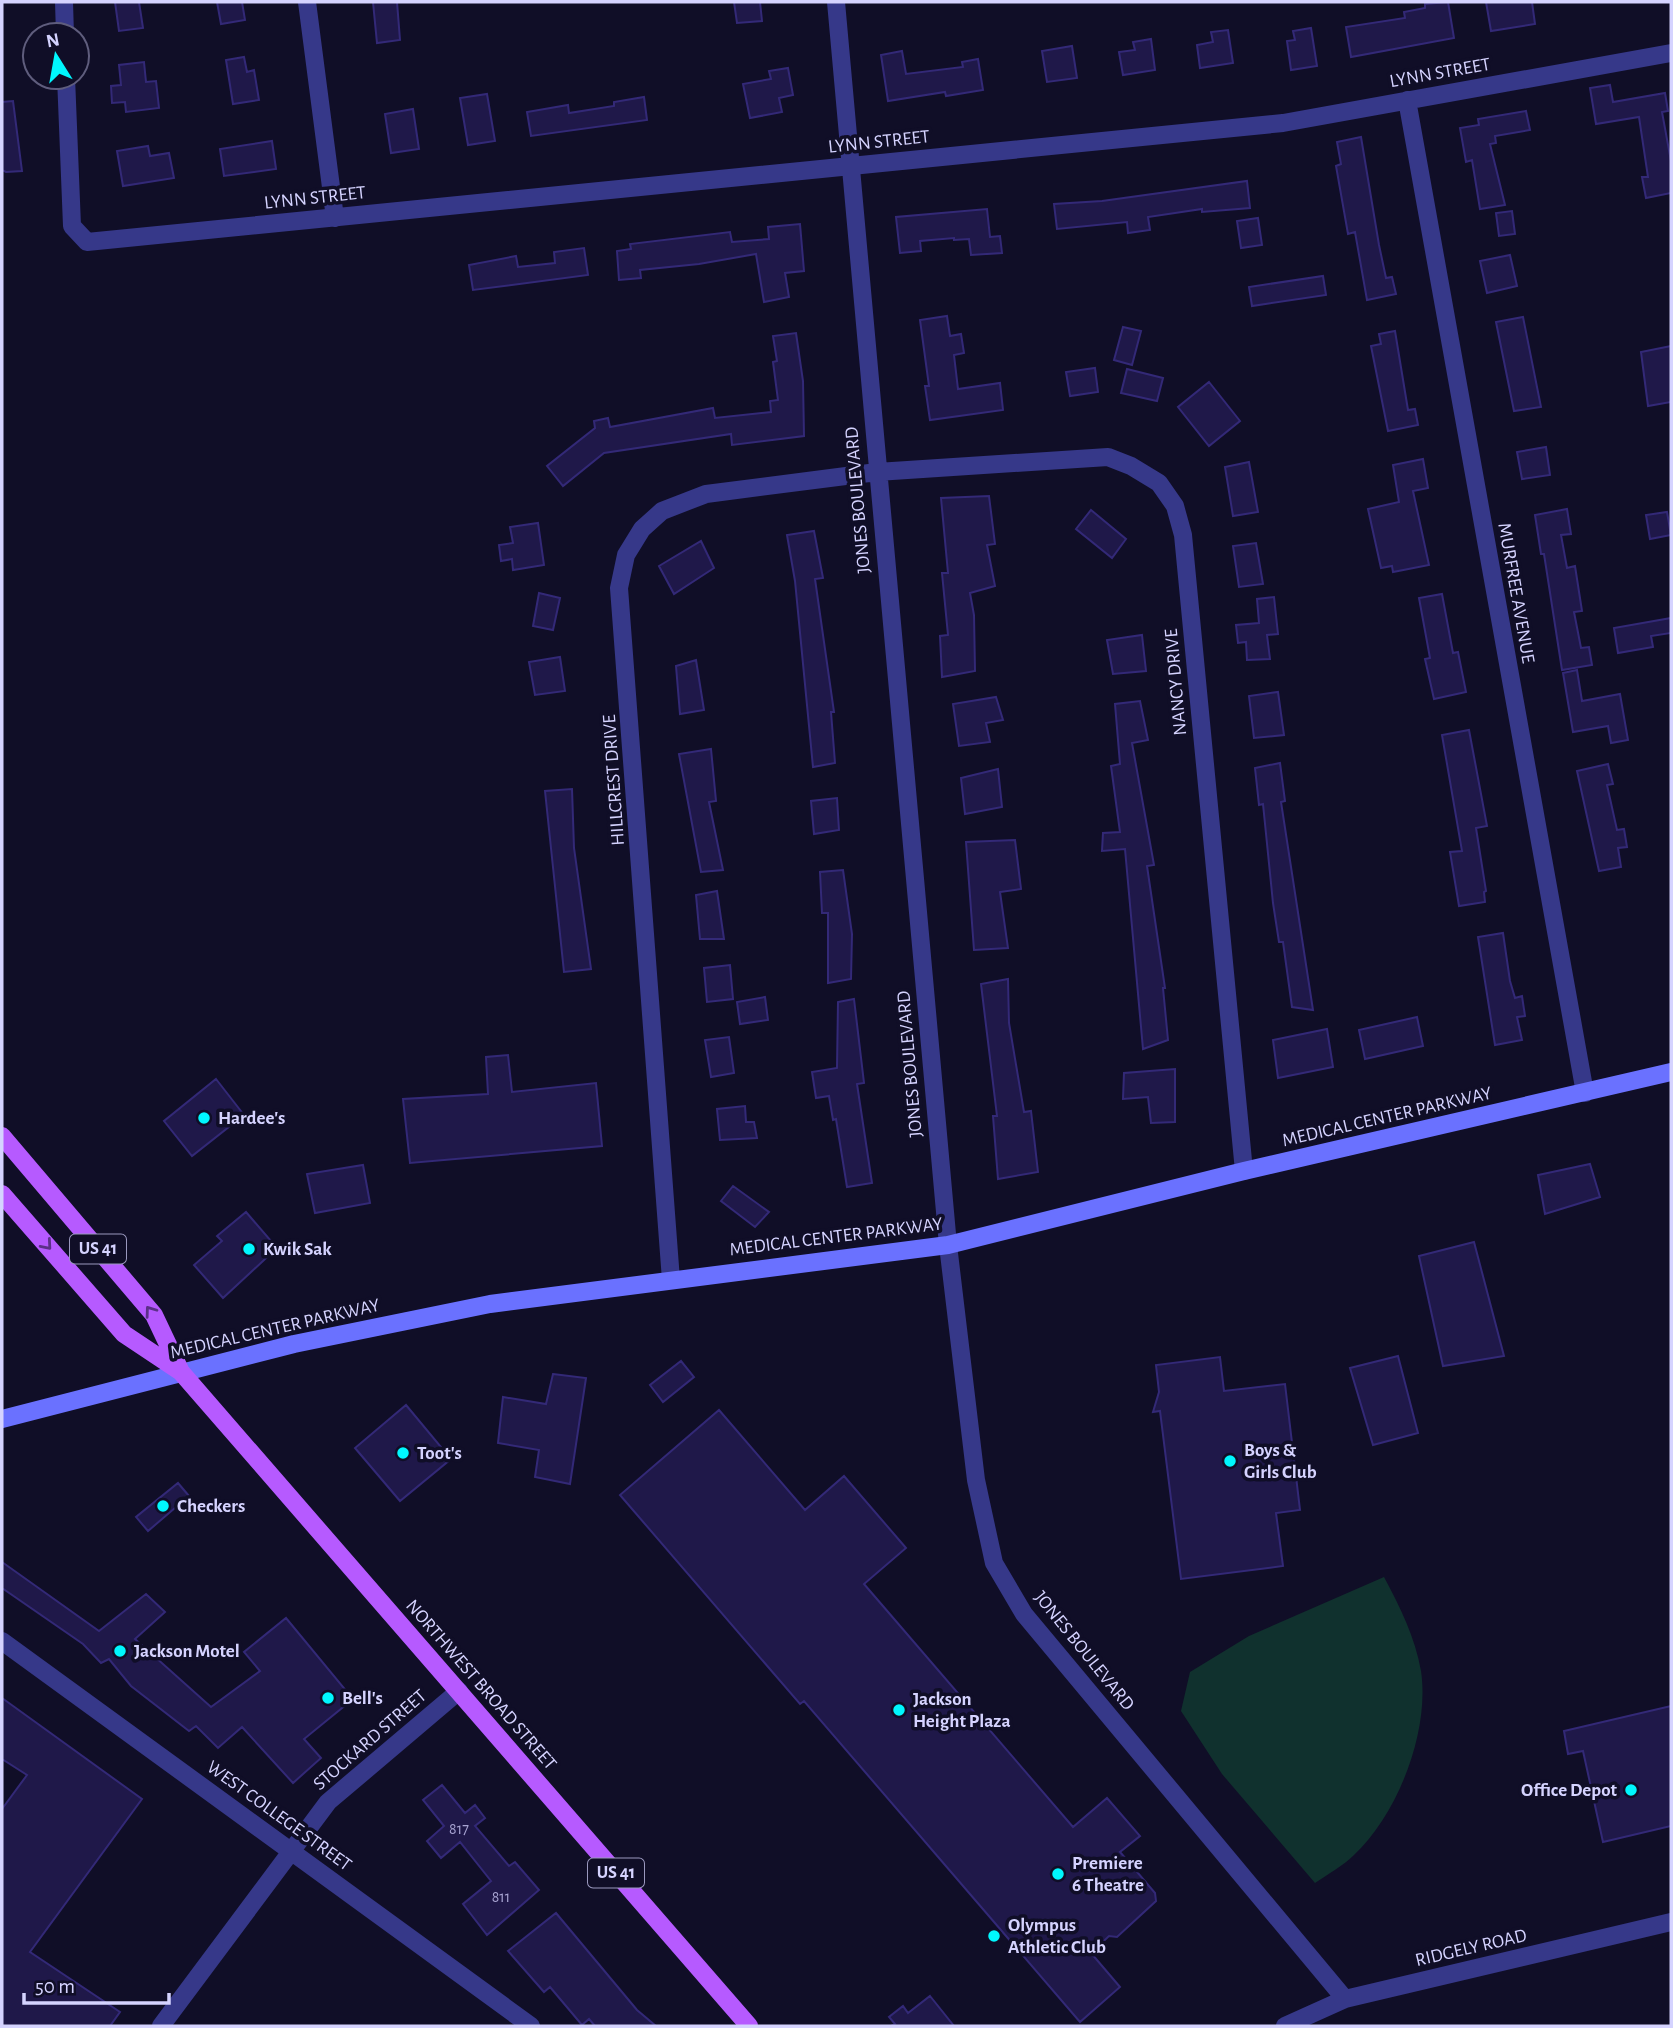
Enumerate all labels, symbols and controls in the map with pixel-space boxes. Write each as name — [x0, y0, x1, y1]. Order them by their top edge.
north arrow — [21, 21, 91, 91]
text: N — [45, 30, 61, 51]
street label: LYNN STREET — [1388, 55, 1492, 91]
street label: LYNN STREET — [827, 127, 931, 157]
street label: LYNN STREET — [263, 183, 367, 213]
street label: JONES BOULEVARD — [842, 426, 874, 574]
street label: MURFREE AVENUE — [1494, 521, 1538, 665]
street label: NANCY DRIVE — [1162, 628, 1190, 736]
street label: HILLCREST DRIVE — [600, 714, 628, 846]
street label: JONES BOULEVARD — [894, 990, 926, 1138]
street label: MEDICAL CENTER PARKWAY — [1280, 1084, 1494, 1150]
place label: Hardee's — [218, 1109, 285, 1128]
marker: Hardee's — [196, 1110, 212, 1126]
street label: MEDICAL CENTER PARKWAY — [728, 1215, 944, 1259]
road number: US 41 — [70, 1234, 126, 1264]
one-way arrow — [39, 1237, 51, 1250]
place label: Kwik Sak — [263, 1240, 332, 1259]
marker: Kwik Sak — [241, 1241, 257, 1257]
street label: MEDICAL CENTER PARKWAY — [168, 1296, 382, 1362]
one-way arrow — [146, 1306, 158, 1319]
place label: Boys & Girls Club — [1244, 1441, 1317, 1482]
place label: Toot's — [417, 1444, 462, 1463]
marker: Toot's — [395, 1445, 411, 1461]
marker: Boys & Girls Club — [1222, 1453, 1238, 1469]
place label: Checkers — [177, 1497, 245, 1516]
marker: Checkers — [155, 1498, 171, 1514]
street label: JONES BOULEVARD — [1030, 1588, 1138, 1714]
street label: NORTHWEST BROAD STREET — [402, 1596, 560, 1774]
place label: Jackson Motel — [134, 1642, 240, 1661]
marker: Jackson Motel — [112, 1643, 128, 1659]
street label: STOCKARD STREET — [310, 1686, 430, 1794]
place label: Bell's — [342, 1689, 383, 1708]
marker: Bell's — [320, 1690, 336, 1706]
place label: Jackson Height Plaza — [913, 1690, 1011, 1731]
marker: Jackson Height Plaza — [891, 1702, 907, 1718]
street label: WEST COLLEGE STREET — [203, 1757, 355, 1875]
place label: Office Depot — [1521, 1781, 1618, 1800]
marker: Office Depot — [1623, 1782, 1639, 1798]
house number: 817 — [449, 1821, 469, 1837]
place label: Premiere 6 Theatre — [1072, 1854, 1144, 1895]
road number: US 41 — [588, 1858, 644, 1887]
marker: Premiere 6 Theatre — [1050, 1866, 1066, 1882]
house number: 811 — [492, 1889, 510, 1905]
place label: Olympus Athletic Club — [1008, 1916, 1106, 1957]
street label: RIDGELY ROAD — [1413, 1926, 1529, 1970]
marker: Olympus Athletic Club — [986, 1928, 1002, 1944]
scale bar — [24, 1962, 170, 2006]
text: 50 m — [35, 1976, 75, 1997]

